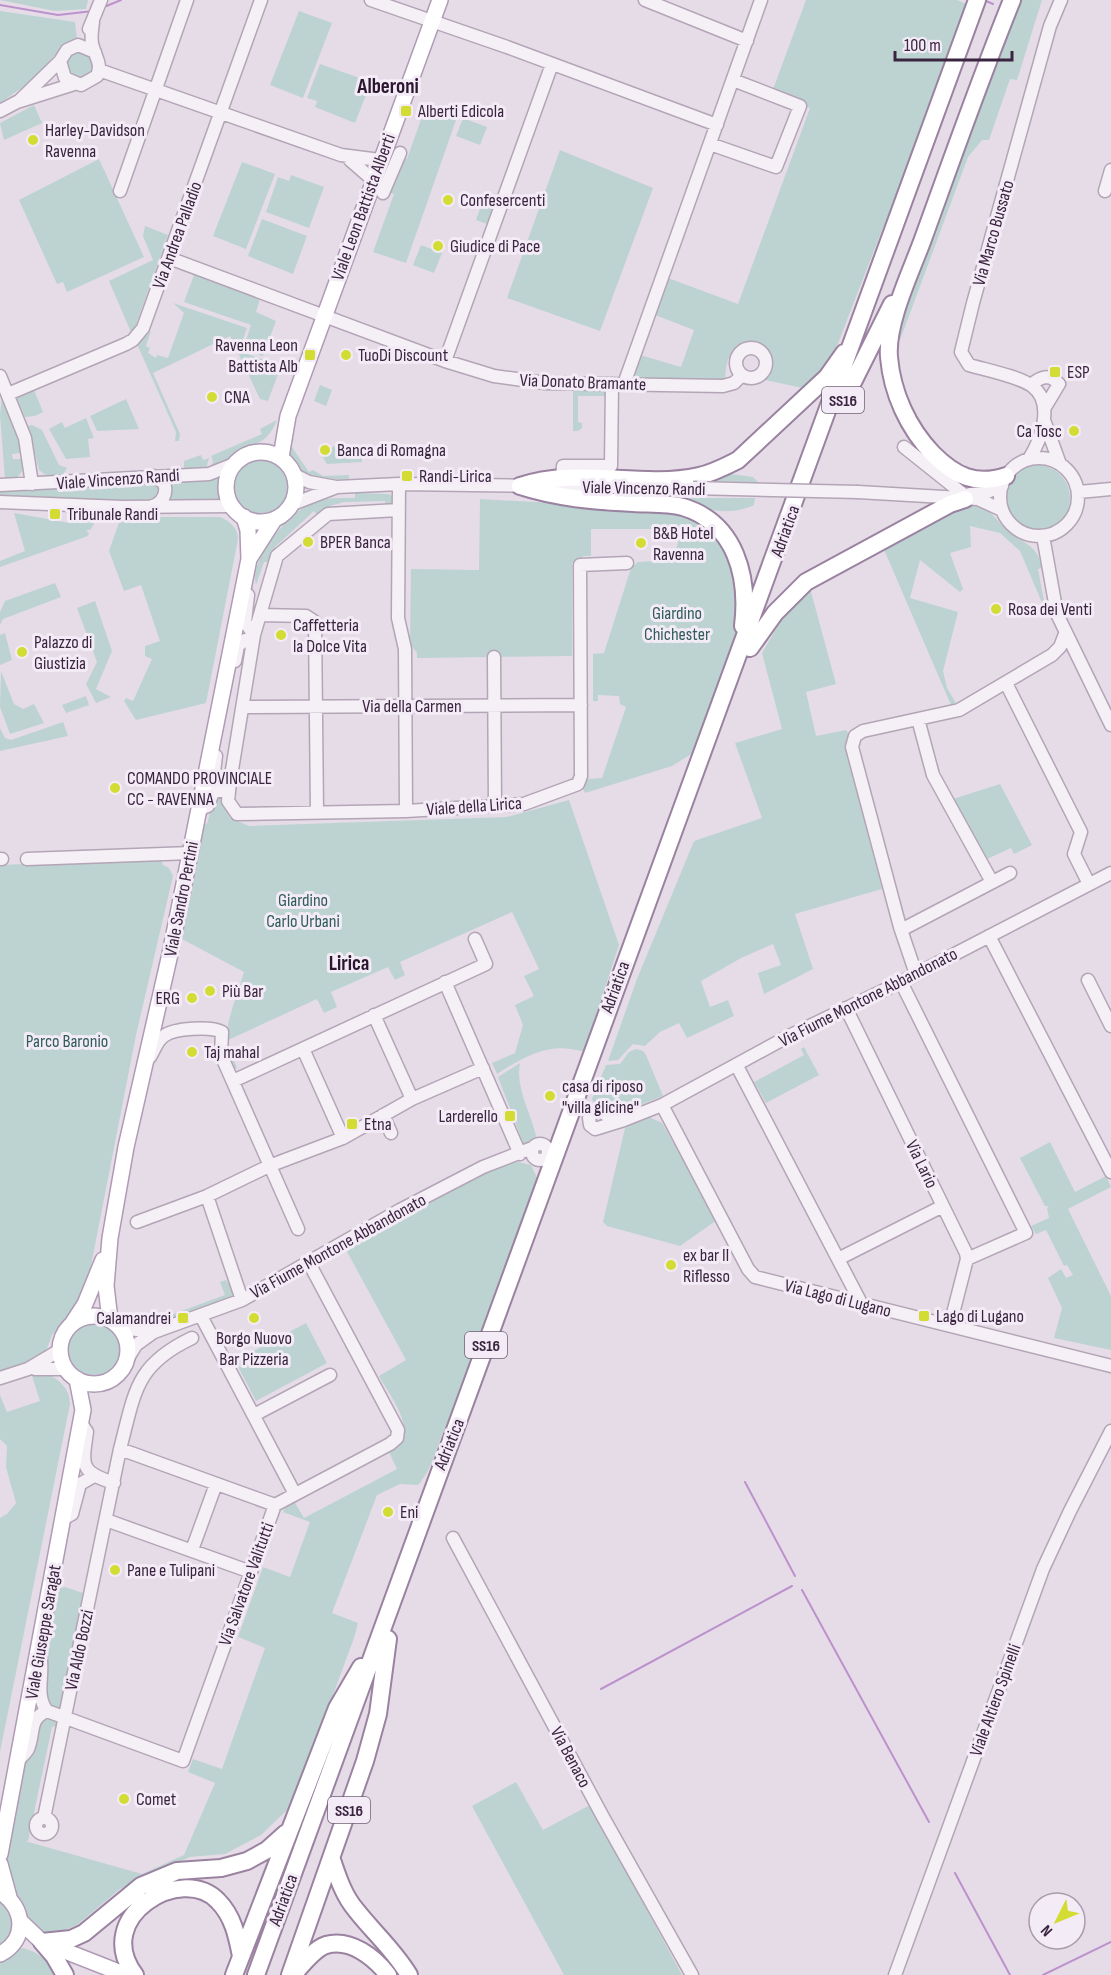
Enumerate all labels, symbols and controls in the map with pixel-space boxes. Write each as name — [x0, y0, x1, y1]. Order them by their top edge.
scale bar — [895, 24, 1012, 62]
text: 100 m — [904, 35, 941, 56]
district label: Alberoni — [356, 74, 419, 99]
place label: Alberti Edicola — [417, 101, 504, 122]
marker: Alberti Edicola — [399, 104, 413, 118]
place label: Harley-Davidson Ravenna — [45, 120, 145, 162]
street label: Viale Leon Battista Alberti — [327, 131, 400, 283]
marker: Harley-Davidson Ravenna — [26, 133, 40, 147]
street label: Via Marco Bussato — [968, 178, 1019, 288]
street label: Via Andrea Palladio — [148, 179, 207, 292]
place label: Confesercenti — [460, 190, 545, 211]
marker: Confesercenti — [441, 193, 455, 207]
place label: Giudice di Pace — [450, 236, 540, 257]
marker: Giudice di Pace — [431, 239, 445, 253]
place label: Ravenna Leon Battista Alb — [215, 335, 298, 377]
place label: TuoDi Discount — [358, 345, 449, 366]
marker: Ravenna Leon Battista Alb — [303, 348, 317, 362]
marker: TuoDi Discount — [339, 348, 353, 362]
place label: ESP — [1067, 362, 1090, 383]
marker: ESP — [1048, 365, 1062, 379]
street label: Via Donato Bramante — [519, 370, 647, 395]
place label: CNA — [224, 387, 250, 408]
road number: SS16 — [822, 387, 864, 413]
marker: CNA — [205, 390, 219, 404]
place label: Ca Tosc — [1017, 421, 1062, 442]
marker: Ca Tosc — [1067, 424, 1081, 438]
place label: Banca di Romagna — [337, 440, 446, 461]
marker: Banca di Romagna — [318, 443, 332, 457]
street label: Viale Vincenzo Randi — [56, 465, 180, 494]
place label: Randi-Lirica — [419, 466, 492, 487]
marker: Randi-Lirica — [400, 469, 414, 483]
street label: Viale Vincenzo Randi — [582, 477, 706, 500]
street label: Adriatica — [766, 503, 804, 561]
place label: Tribunale Randi — [67, 504, 158, 525]
marker: Tribunale Randi — [48, 507, 62, 521]
place label: B&B Hotel Ravenna — [653, 523, 714, 565]
place label: BPER Banca — [320, 532, 391, 553]
marker: BPER Banca — [301, 535, 315, 549]
marker: B&B Hotel Ravenna — [634, 536, 648, 550]
place label: Rosa dei Venti — [1008, 599, 1092, 620]
marker: Rosa dei Venti — [989, 602, 1003, 616]
park label: Giardino Chichester — [644, 603, 710, 645]
place label: Caffetteria la Dolce Vita — [293, 615, 367, 657]
marker: Caffetteria la Dolce Vita — [274, 628, 288, 642]
place label: Palazzo di Giustizia — [34, 632, 92, 674]
marker: Palazzo di Giustizia — [15, 645, 29, 659]
street label: Via della Carmen — [362, 696, 462, 717]
place label: COMANDO PROVINCIALE CC - RAVENNA — [127, 768, 272, 810]
marker: COMANDO PROVINCIALE CC - RAVENNA — [108, 781, 122, 795]
street label: Viale della Lirica — [426, 793, 522, 820]
street label: Viale Sandro Pertini — [160, 840, 203, 959]
park label: Giardino Carlo Urbani — [266, 890, 340, 932]
street label: Via Fiume Montone Abbandonato — [776, 943, 961, 1052]
district label: Lirica — [329, 951, 369, 976]
street label: Adriatica — [596, 959, 634, 1017]
place label: Più Bar — [222, 981, 264, 1002]
marker: Più Bar — [203, 984, 217, 998]
place label: ERG — [155, 988, 180, 1009]
marker: ERG — [185, 991, 199, 1005]
park label: Parco Baronio — [26, 1031, 108, 1052]
place label: Taj mahal — [204, 1042, 260, 1063]
marker: Taj mahal — [185, 1045, 199, 1059]
place label: casa di riposo "villa glicine" — [562, 1076, 643, 1118]
marker: casa di riposo "villa glicine" — [543, 1089, 557, 1103]
place label: Larderello — [439, 1106, 498, 1127]
marker: Larderello — [503, 1109, 517, 1123]
place label: Etna — [364, 1114, 392, 1135]
marker: Etna — [345, 1117, 359, 1131]
street label: Via Lario — [901, 1137, 942, 1192]
street label: Via Fiume Montone Abbandonato — [247, 1189, 430, 1303]
place label: ex bar Il Riflesso — [683, 1245, 730, 1287]
marker: ex bar Il Riflesso — [664, 1258, 678, 1272]
street label: Via Lago di Lugano — [782, 1275, 893, 1322]
place label: Lago di Lugano — [936, 1306, 1024, 1327]
place label: Calamandrei — [96, 1308, 171, 1329]
marker: Lago di Lugano — [917, 1309, 931, 1323]
marker: Calamandrei — [176, 1311, 190, 1325]
marker: Borgo Nuovo Bar Pizzeria — [247, 1311, 261, 1325]
place label: Borgo Nuovo Bar Pizzeria — [216, 1328, 292, 1370]
road number: SS16 — [465, 1332, 507, 1358]
street label: Adriatica — [429, 1416, 469, 1474]
place label: Eni — [400, 1502, 418, 1523]
marker: Eni — [381, 1505, 395, 1519]
street label: Via Salvatore Valitutti — [214, 1520, 278, 1649]
place label: Pane e Tulipani — [127, 1560, 215, 1581]
street label: Viale Giuseppe Saragat — [21, 1563, 66, 1701]
marker: Pane e Tulipani — [108, 1563, 122, 1577]
street label: Via Aldo Bozzi — [61, 1608, 98, 1692]
street label: Viale Altiero Spinelli — [965, 1641, 1026, 1759]
street label: Via Benaco — [546, 1723, 595, 1791]
place label: Comet — [136, 1789, 177, 1810]
marker: Comet — [117, 1792, 131, 1806]
road number: SS16 — [328, 1797, 370, 1823]
street label: Adriatica — [264, 1872, 302, 1930]
north arrow — [1027, 1891, 1087, 1951]
text: N — [1037, 1921, 1057, 1940]

